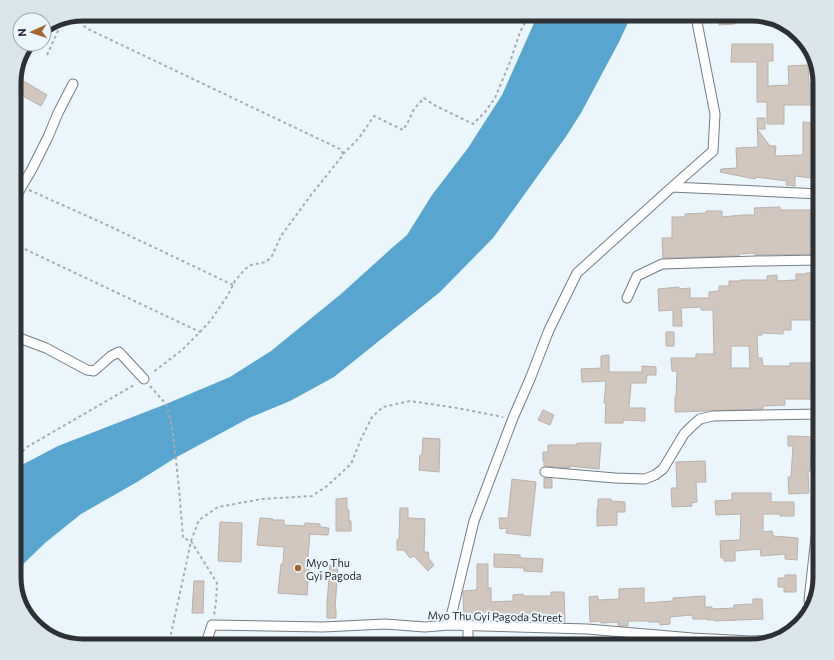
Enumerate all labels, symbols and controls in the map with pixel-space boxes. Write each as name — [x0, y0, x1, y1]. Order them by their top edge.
north arrow — [12, 12, 52, 52]
text: N — [15, 28, 28, 37]
place label: Myo Thu Gyi Pagoda — [306, 556, 362, 582]
marker: Myo Thu Gyi Pagoda — [293, 563, 303, 573]
street label: Myo Thu Gyi Pagoda Street — [428, 608, 563, 624]

